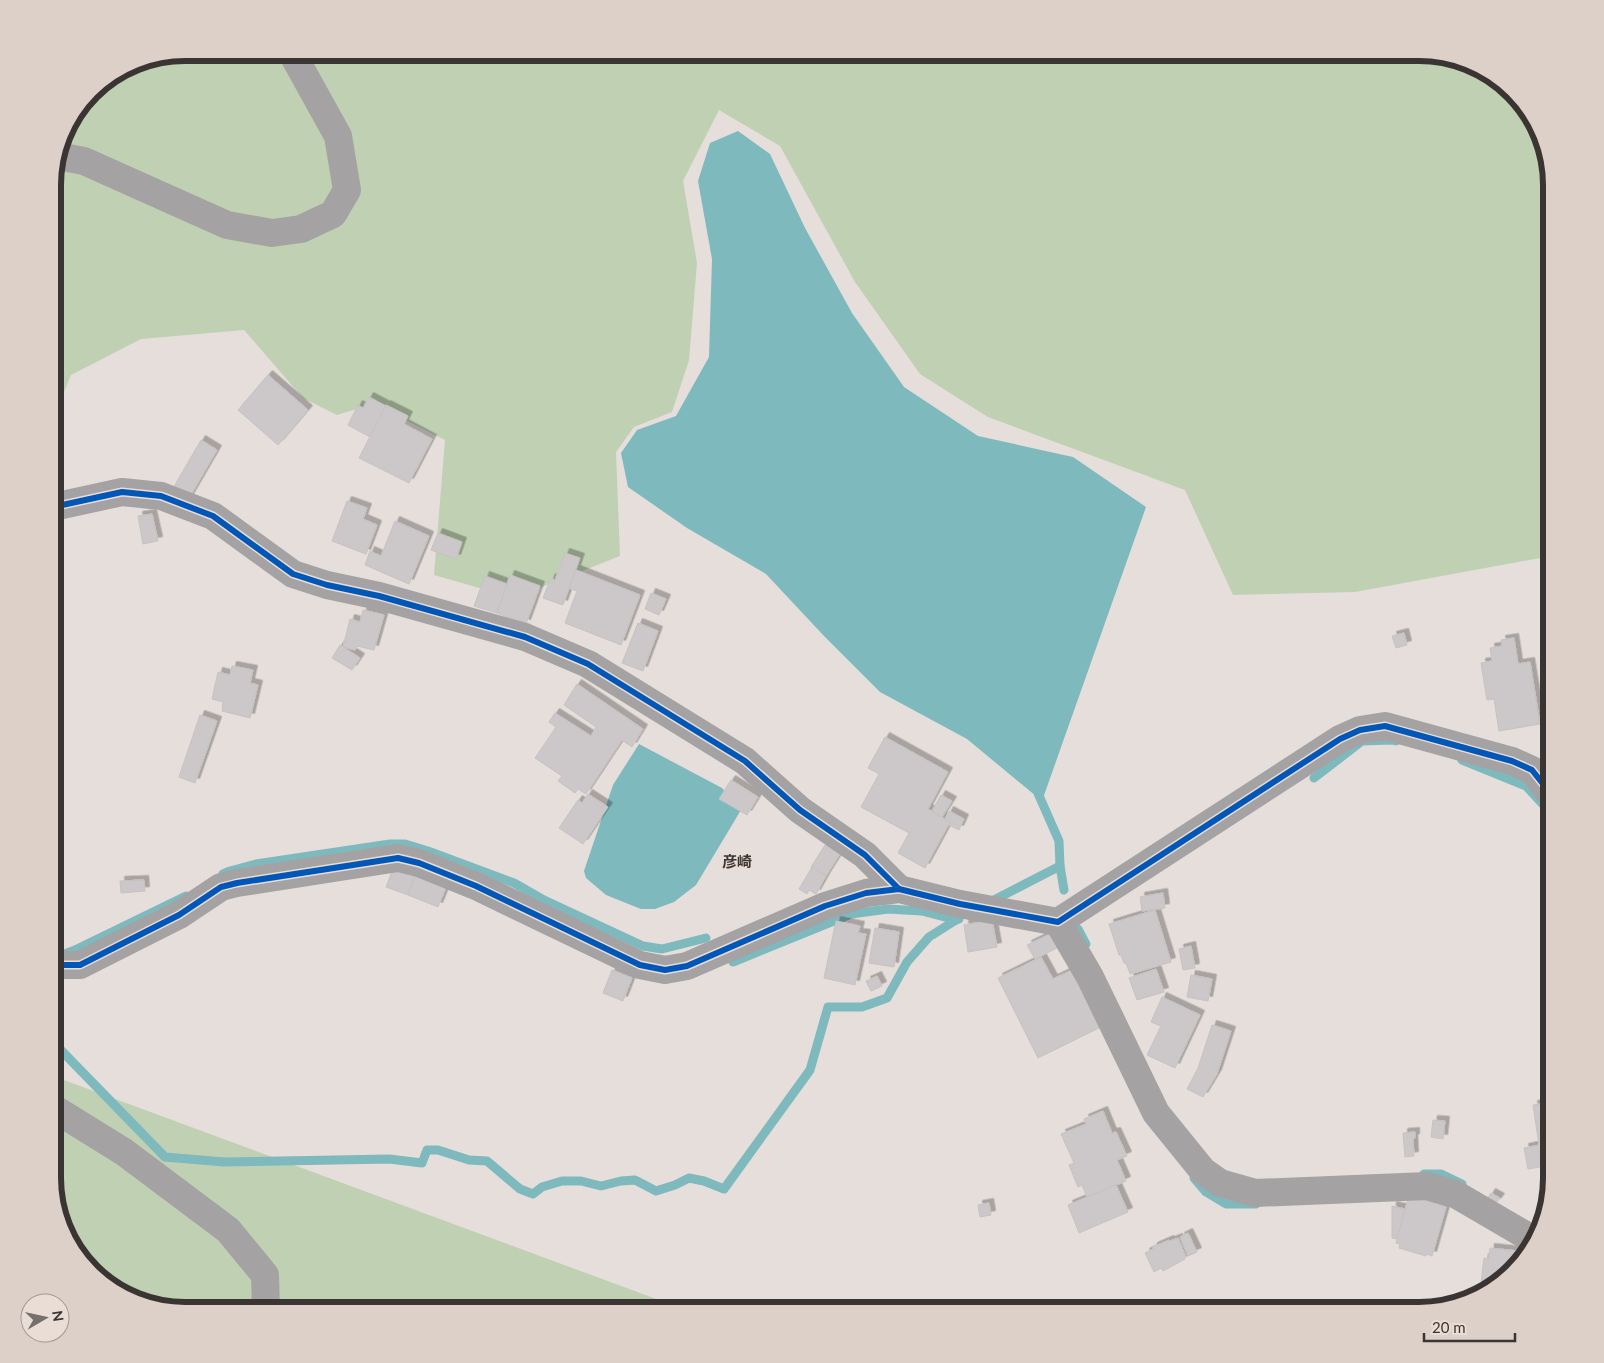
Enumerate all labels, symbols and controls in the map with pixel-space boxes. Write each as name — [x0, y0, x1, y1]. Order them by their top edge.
district label: 彦崎 — [722, 852, 752, 870]
north arrow — [20, 1293, 70, 1343]
text: N — [49, 1309, 68, 1323]
scale bar — [1424, 1310, 1515, 1342]
text: 20 m — [1432, 1318, 1466, 1336]

